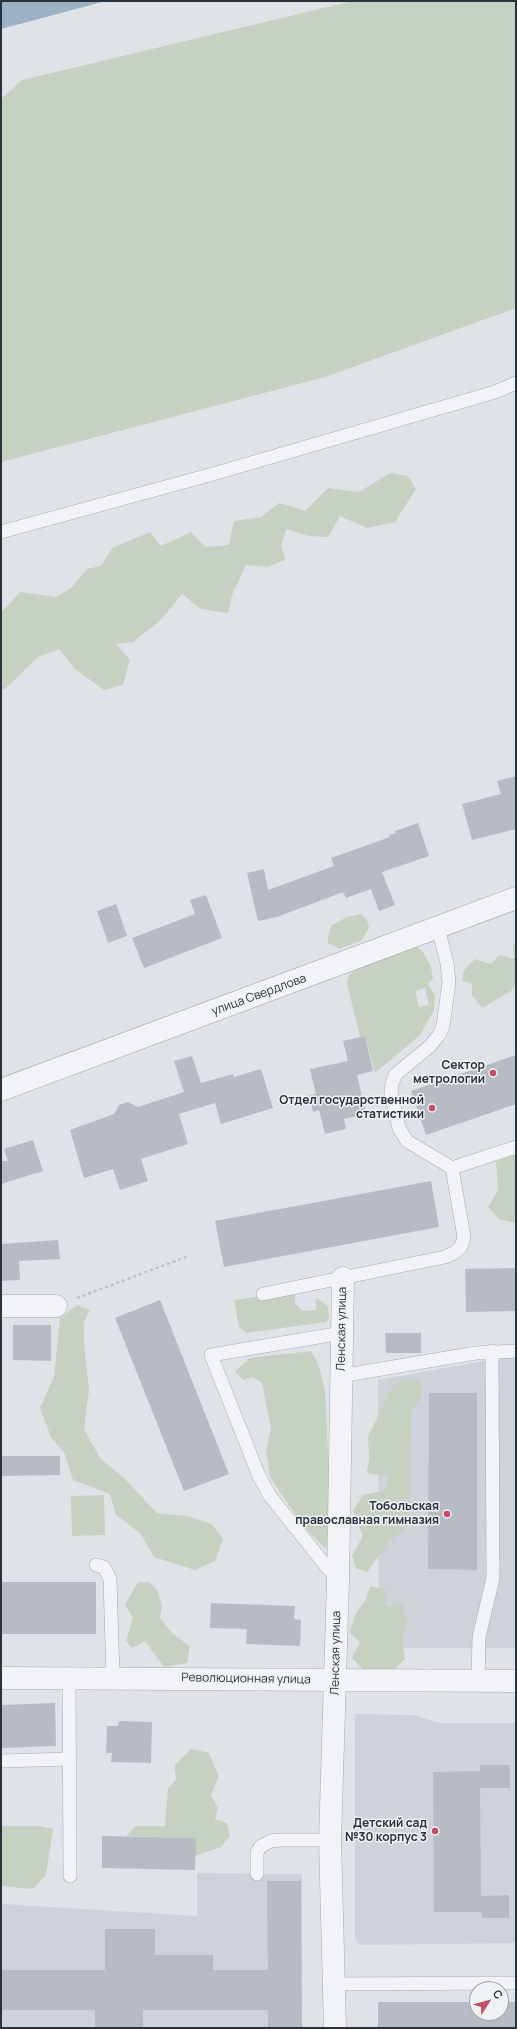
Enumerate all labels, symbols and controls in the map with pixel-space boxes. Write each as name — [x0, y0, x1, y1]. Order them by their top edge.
street label: улица Свердлова — [210, 971, 308, 1019]
place label: Сектор метрологии — [413, 1059, 485, 1087]
marker: Сектор метрологии — [488, 1068, 498, 1078]
place label: Отдел государственной статистики — [279, 1094, 424, 1122]
marker: Отдел государственной статистики — [427, 1103, 437, 1113]
street label: Ленская улица — [334, 1287, 350, 1371]
place label: Тобольская православная гимназия — [295, 1500, 439, 1528]
marker: Тобольская православная гимназия — [442, 1509, 452, 1519]
street label: Ленская улица — [328, 1611, 344, 1695]
street label: Революционная улица — [181, 1671, 311, 1687]
place label: Детский сад №30 корпус 3 — [345, 1817, 427, 1845]
marker: Детский сад №30 корпус 3 — [430, 1826, 440, 1836]
north arrow — [469, 1981, 509, 2021]
text: С — [490, 1986, 507, 2002]

